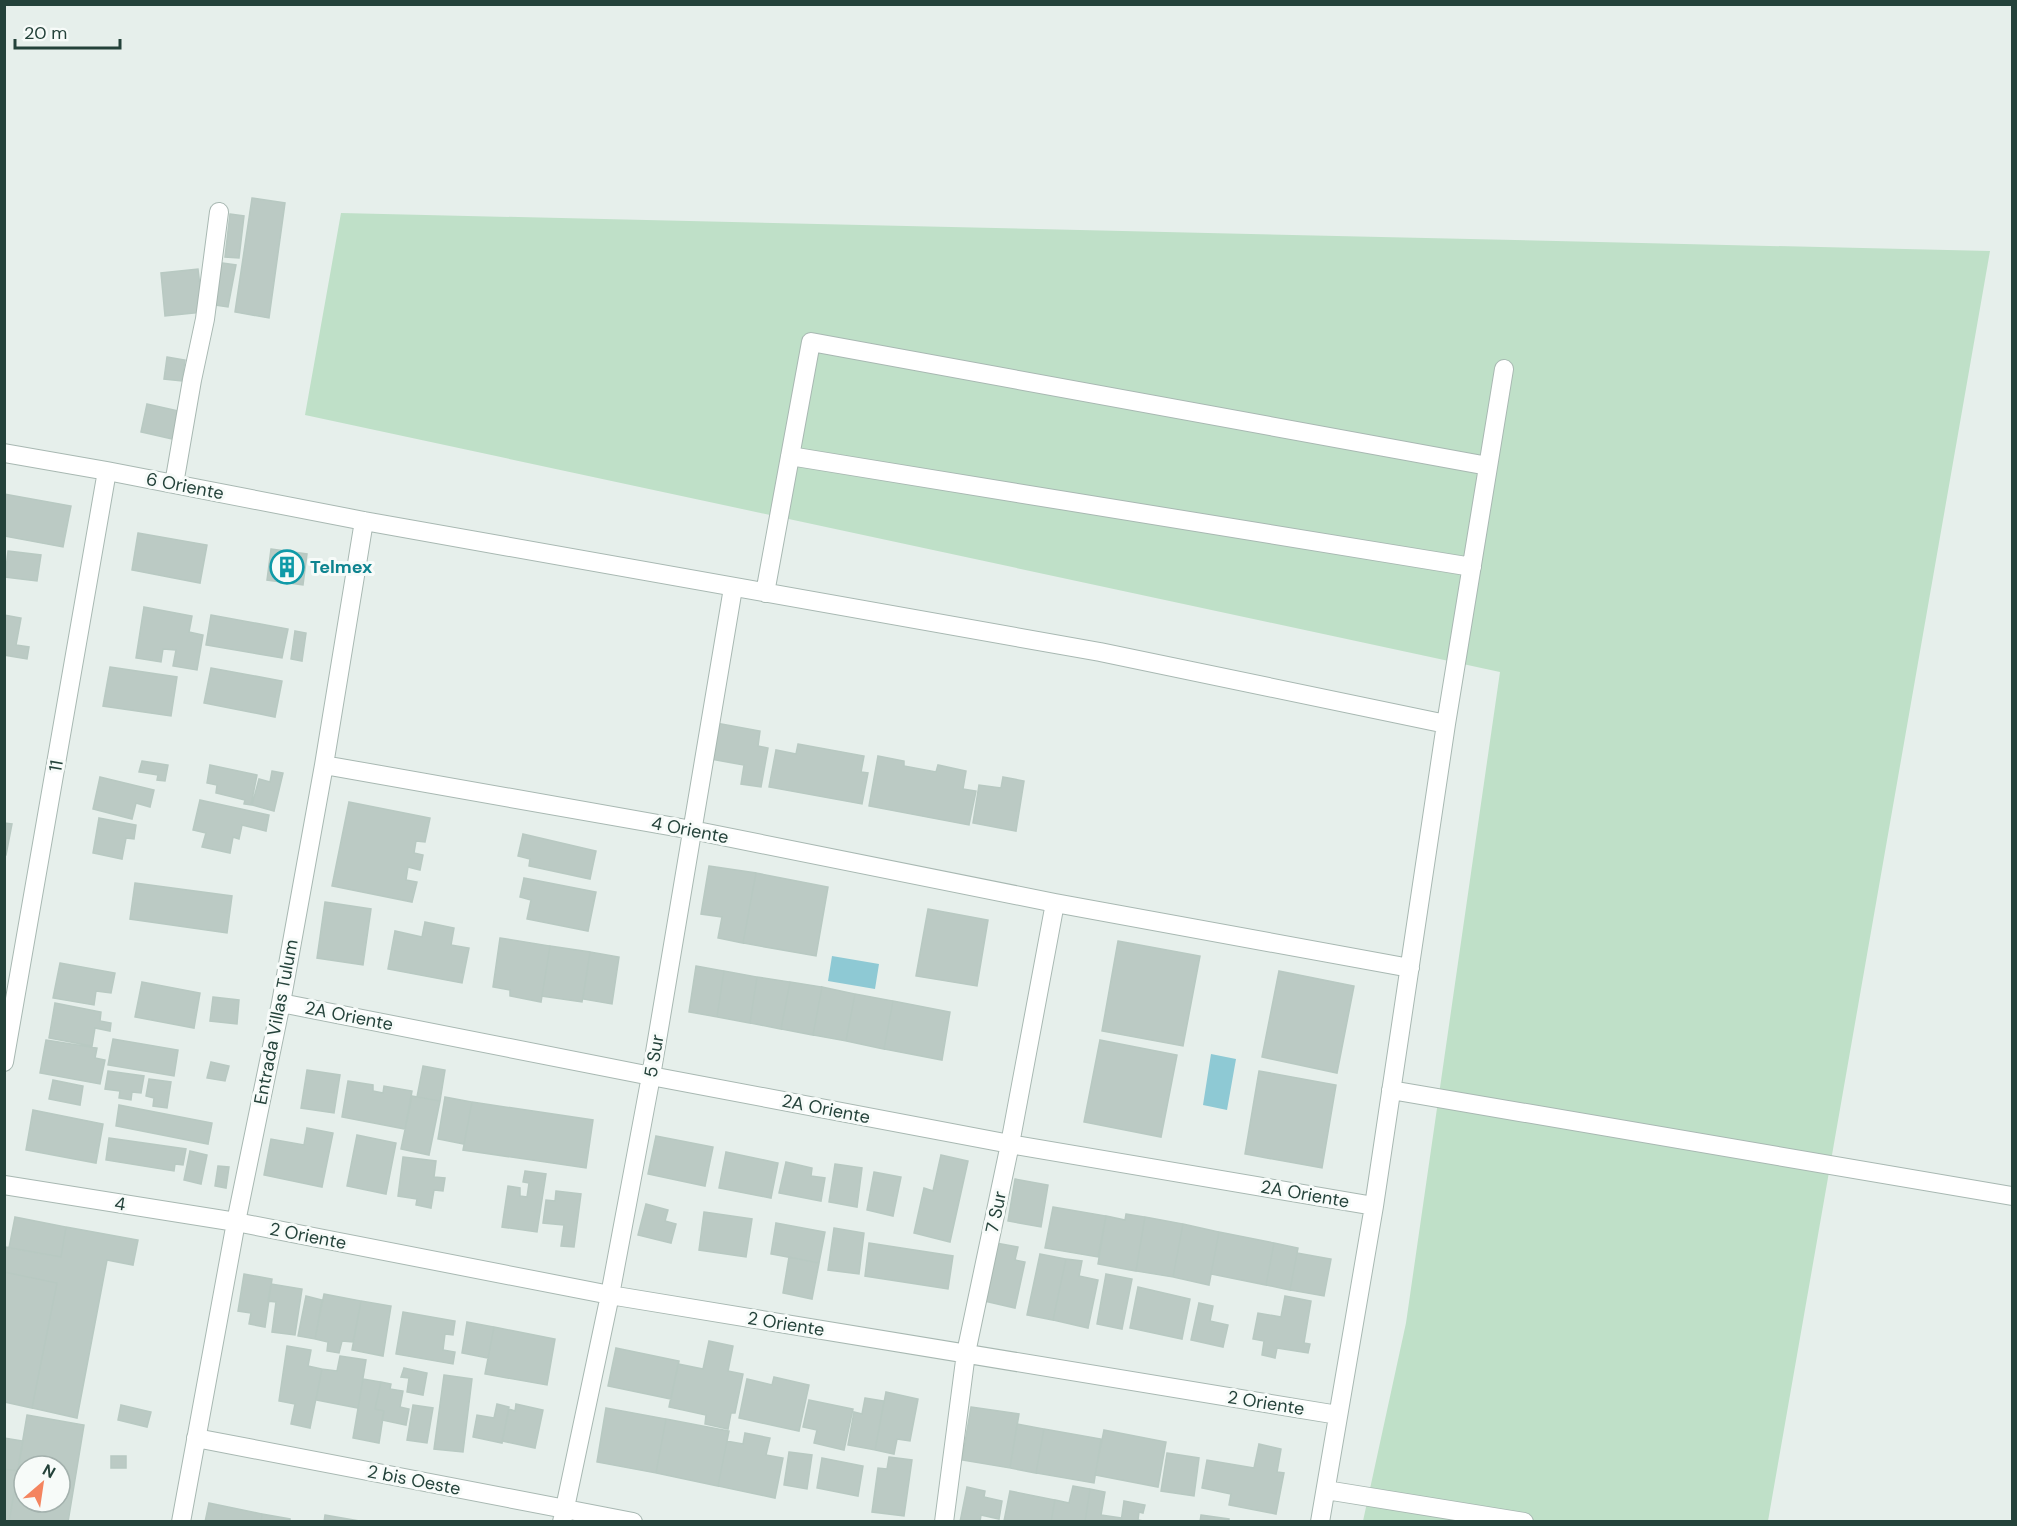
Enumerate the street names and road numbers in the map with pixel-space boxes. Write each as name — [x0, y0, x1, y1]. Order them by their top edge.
street label: 6 Oriente — [144, 467, 226, 505]
street label: 11 — [43, 758, 69, 774]
street label: 4 Oriente — [649, 811, 731, 849]
street label: Entrada Villas Tulum — [248, 937, 304, 1107]
street label: 2A Oriente — [303, 996, 395, 1036]
street label: 5 Sur — [638, 1032, 670, 1079]
street label: 2A Oriente — [780, 1089, 872, 1129]
street label: 2A Oriente — [1259, 1174, 1351, 1214]
street label: 7 Sur — [980, 1189, 1012, 1235]
street label: 4 — [113, 1191, 127, 1217]
street label: 2 Oriente — [268, 1217, 348, 1255]
street label: 2 Oriente — [746, 1306, 826, 1342]
street label: 2 Oriente — [1226, 1385, 1306, 1421]
street label: 2 bis Oeste — [365, 1459, 463, 1501]

